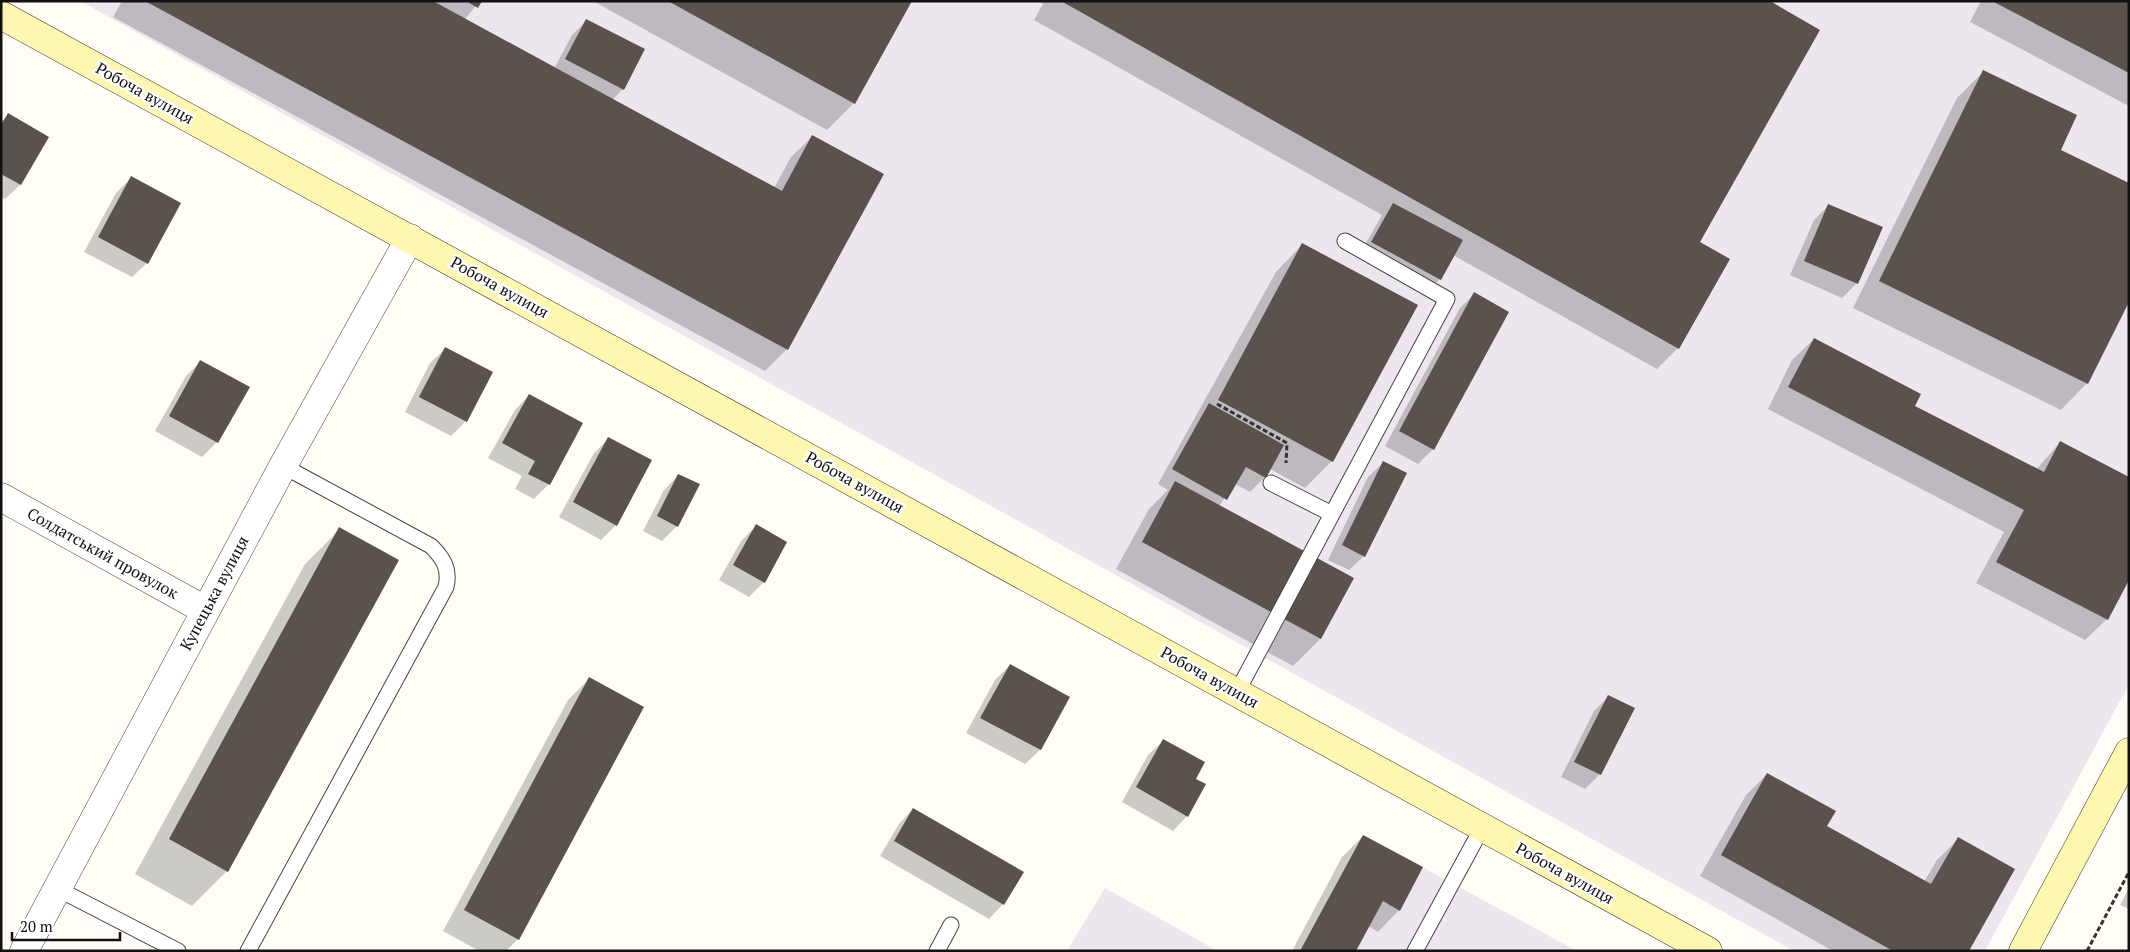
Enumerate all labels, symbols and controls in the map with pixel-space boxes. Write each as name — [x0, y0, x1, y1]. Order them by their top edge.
street label: Робоча вулиця — [92, 57, 198, 129]
street label: Робоча вулиця — [447, 251, 553, 323]
street label: Робоча вулиця — [802, 446, 908, 518]
street label: Солдатський провулок — [23, 502, 183, 604]
street label: Купецька вулиця — [175, 532, 253, 654]
street label: Робоча вулиця — [1157, 641, 1263, 713]
street label: Робоча вулиця — [1512, 837, 1618, 909]
scale bar — [12, 910, 120, 942]
text: 20 m — [20, 916, 53, 936]

